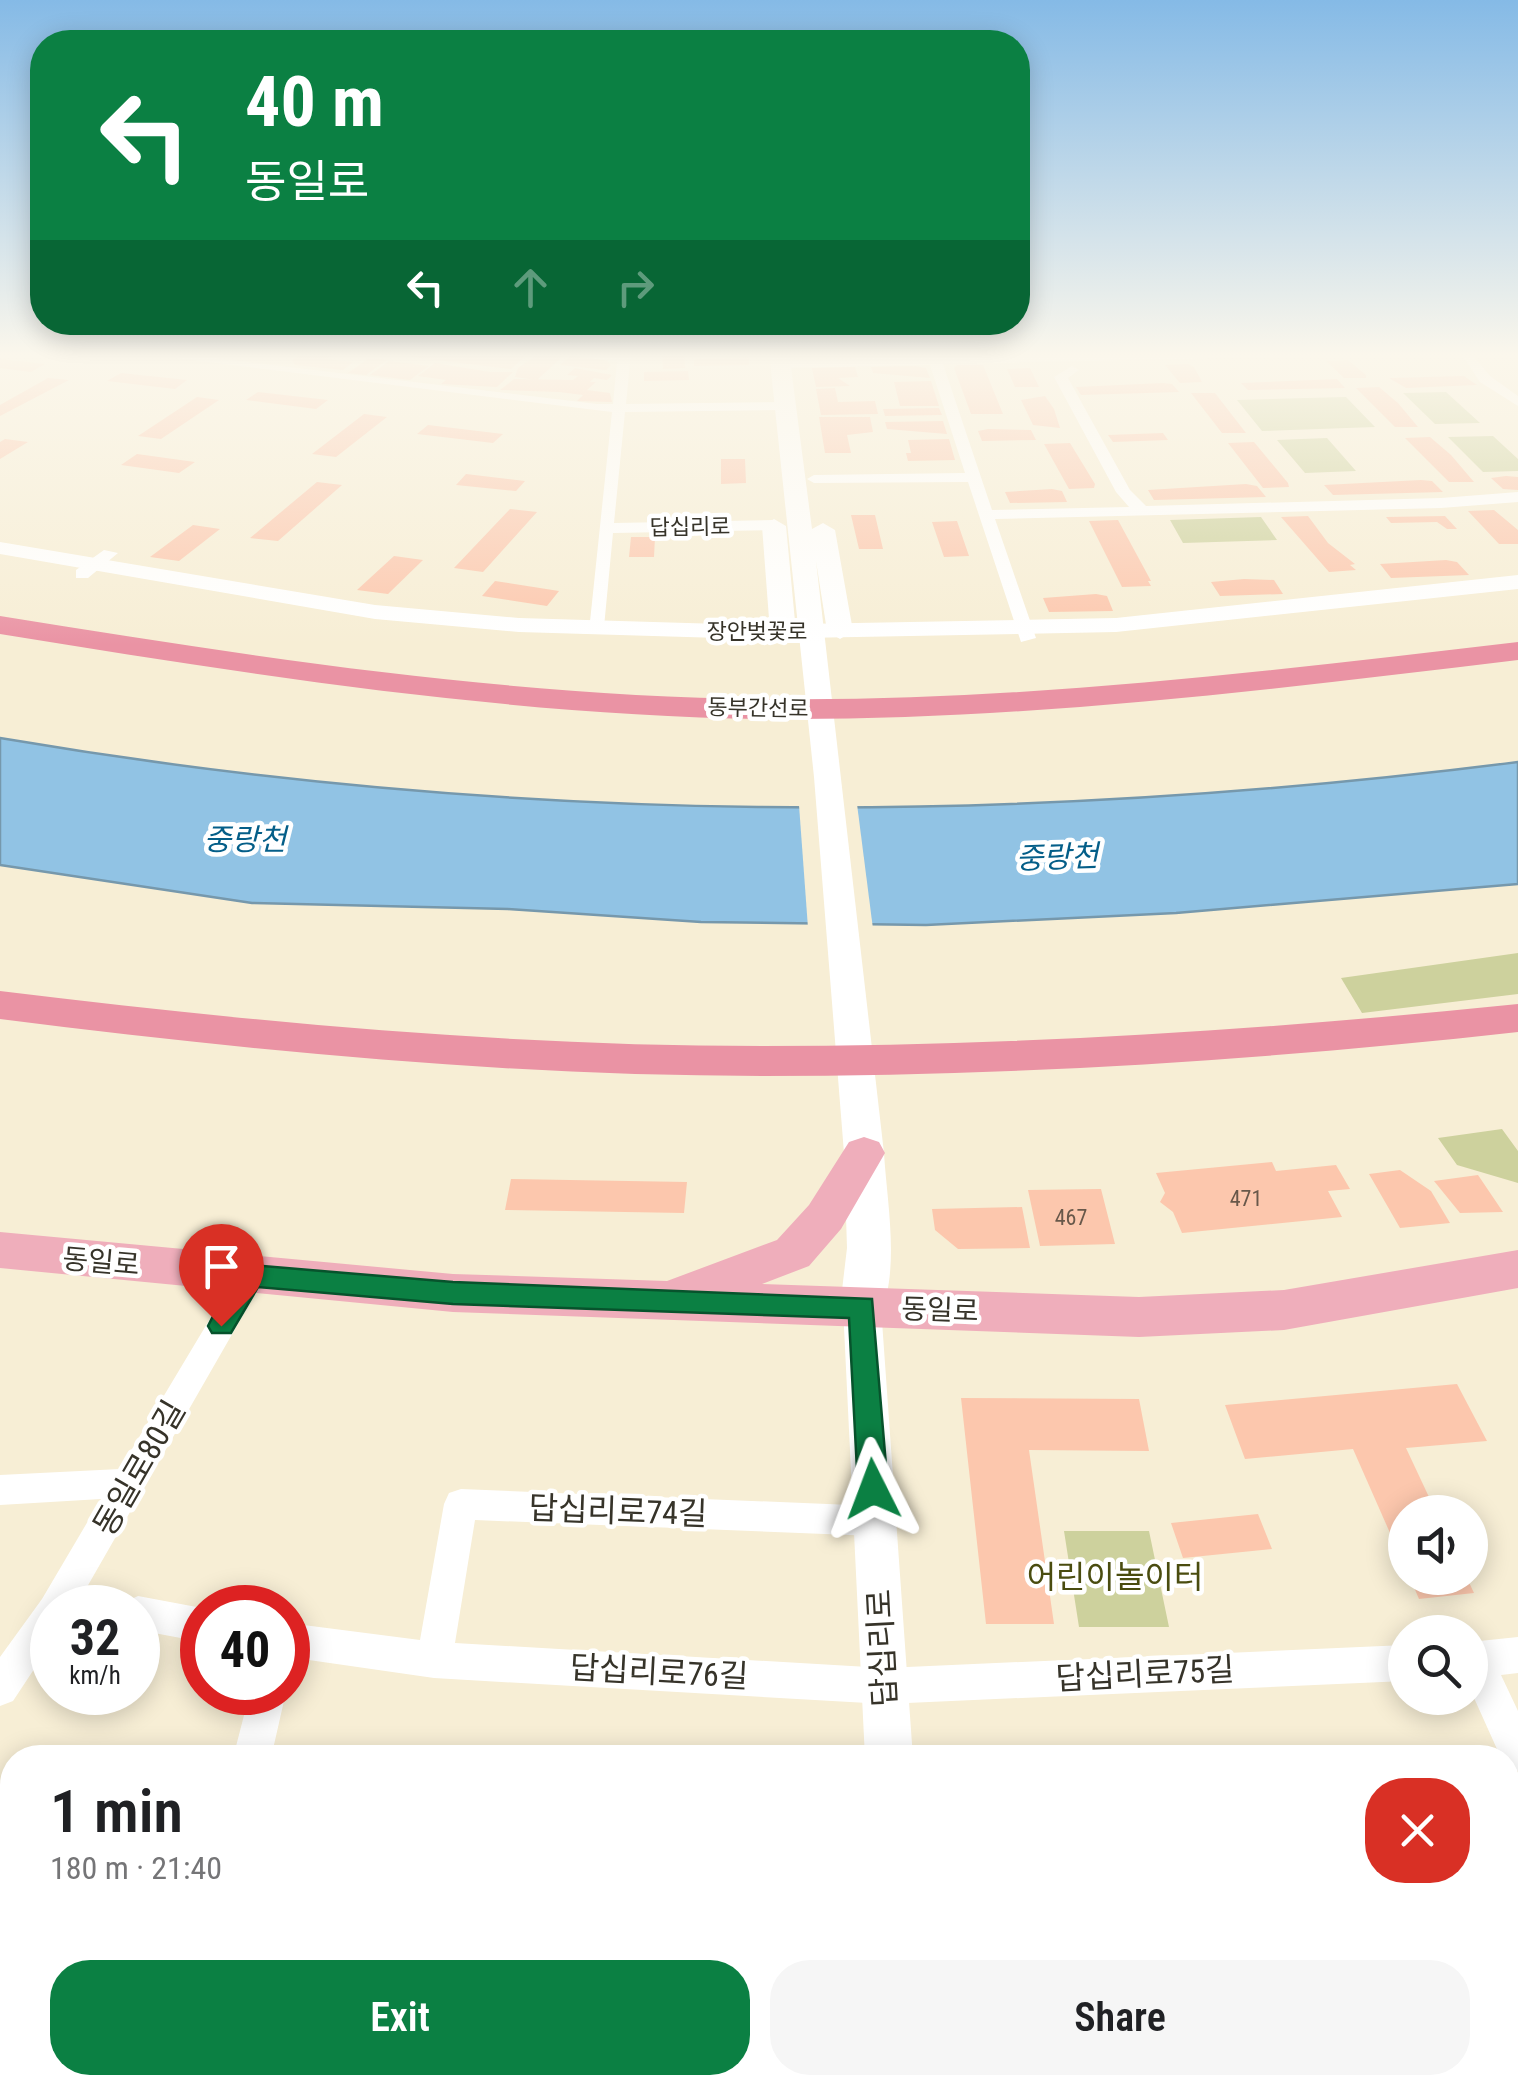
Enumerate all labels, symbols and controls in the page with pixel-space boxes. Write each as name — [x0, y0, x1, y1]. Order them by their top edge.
text: 40 m — [245, 61, 384, 143]
icon: left — [80, 70, 210, 200]
text: 동일로 — [245, 155, 369, 208]
icon: left — [398, 260, 453, 315]
icon: ahead — [503, 260, 558, 315]
icon: right — [608, 260, 663, 315]
street label: 답십리로 — [649, 514, 731, 540]
street label: 장안벚꽃로 — [706, 619, 808, 644]
street label: 동부간선로 — [707, 695, 809, 721]
water label: 중랑천 — [204, 822, 290, 857]
water label: 중랑천 — [1015, 838, 1102, 876]
house number: 471 — [1230, 1186, 1262, 1211]
house number: 467 — [1055, 1205, 1087, 1230]
pin — [179, 1224, 264, 1327]
icon: arrive — [194, 1239, 249, 1294]
street label: 동일로 — [61, 1242, 141, 1282]
street label: 동일로 — [901, 1292, 979, 1328]
street label: 동일로80길 — [85, 1394, 193, 1542]
position arrow — [821, 1437, 925, 1541]
street label: 답십리로74길 — [528, 1489, 708, 1533]
map controls — [1388, 1495, 1488, 1715]
button: sound — [1388, 1495, 1488, 1595]
park label: 어린이놀이터 — [1027, 1558, 1203, 1596]
speed limit sign: 40 — [180, 1585, 310, 1715]
street label: 답십리로 — [860, 1588, 904, 1708]
text: 32 — [70, 1609, 120, 1667]
button: search — [1388, 1615, 1488, 1715]
street label: 답십리로76길 — [569, 1648, 749, 1696]
street label: 답십리로75길 — [1055, 1650, 1235, 1698]
text: km/h — [69, 1661, 121, 1690]
text: 1 min — [50, 1776, 183, 1847]
button: close — [1365, 1778, 1470, 1883]
text: 180 m · 21:40 — [50, 1849, 222, 1887]
button: Exit — [50, 1960, 750, 2075]
button: Share — [770, 1960, 1470, 2075]

